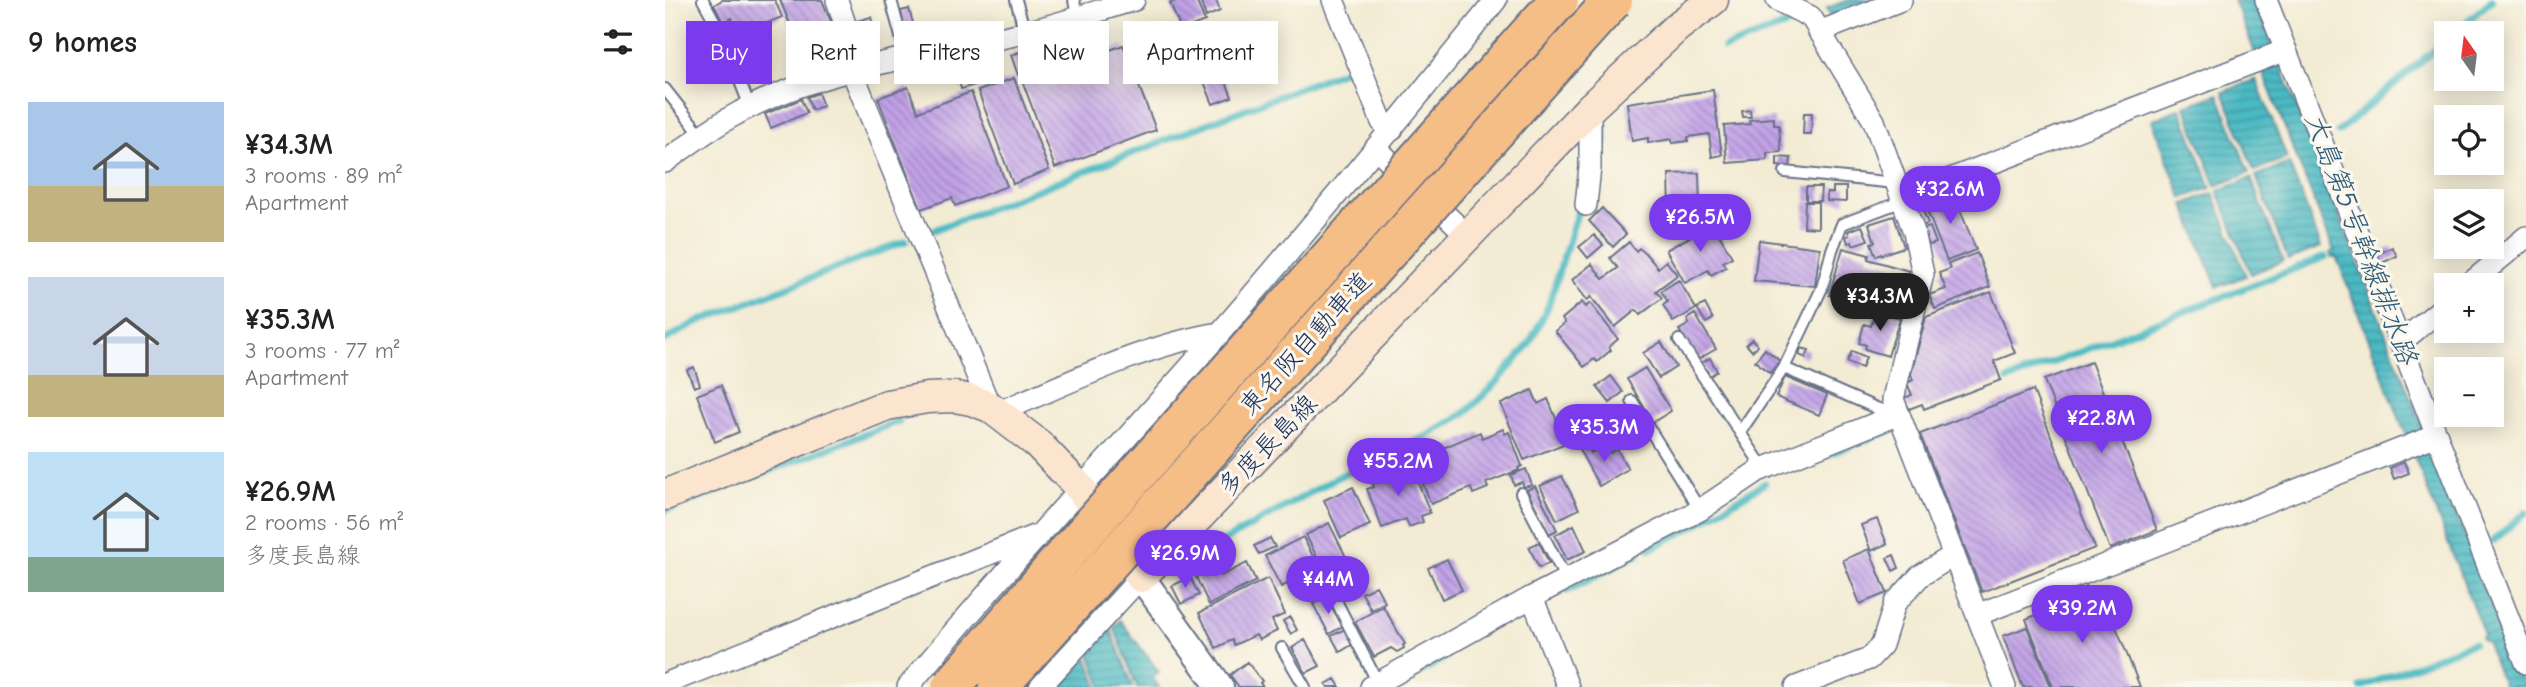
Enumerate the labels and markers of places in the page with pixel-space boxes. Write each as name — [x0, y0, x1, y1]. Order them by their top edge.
pin: ¥32.6M — [1893, 166, 2007, 226]
pin: ¥26.5M — [1643, 194, 1757, 254]
pin: ¥34.3M — [1823, 274, 1937, 333]
pin: ¥22.8M — [2044, 396, 2158, 455]
pin: ¥35.3M — [1547, 405, 1661, 464]
pin: ¥55.2M — [1341, 438, 1455, 498]
pin: ¥26.9M — [1128, 530, 1242, 590]
pin: ¥44M — [1287, 556, 1369, 616]
pin: ¥39.2M — [2025, 586, 2139, 645]

